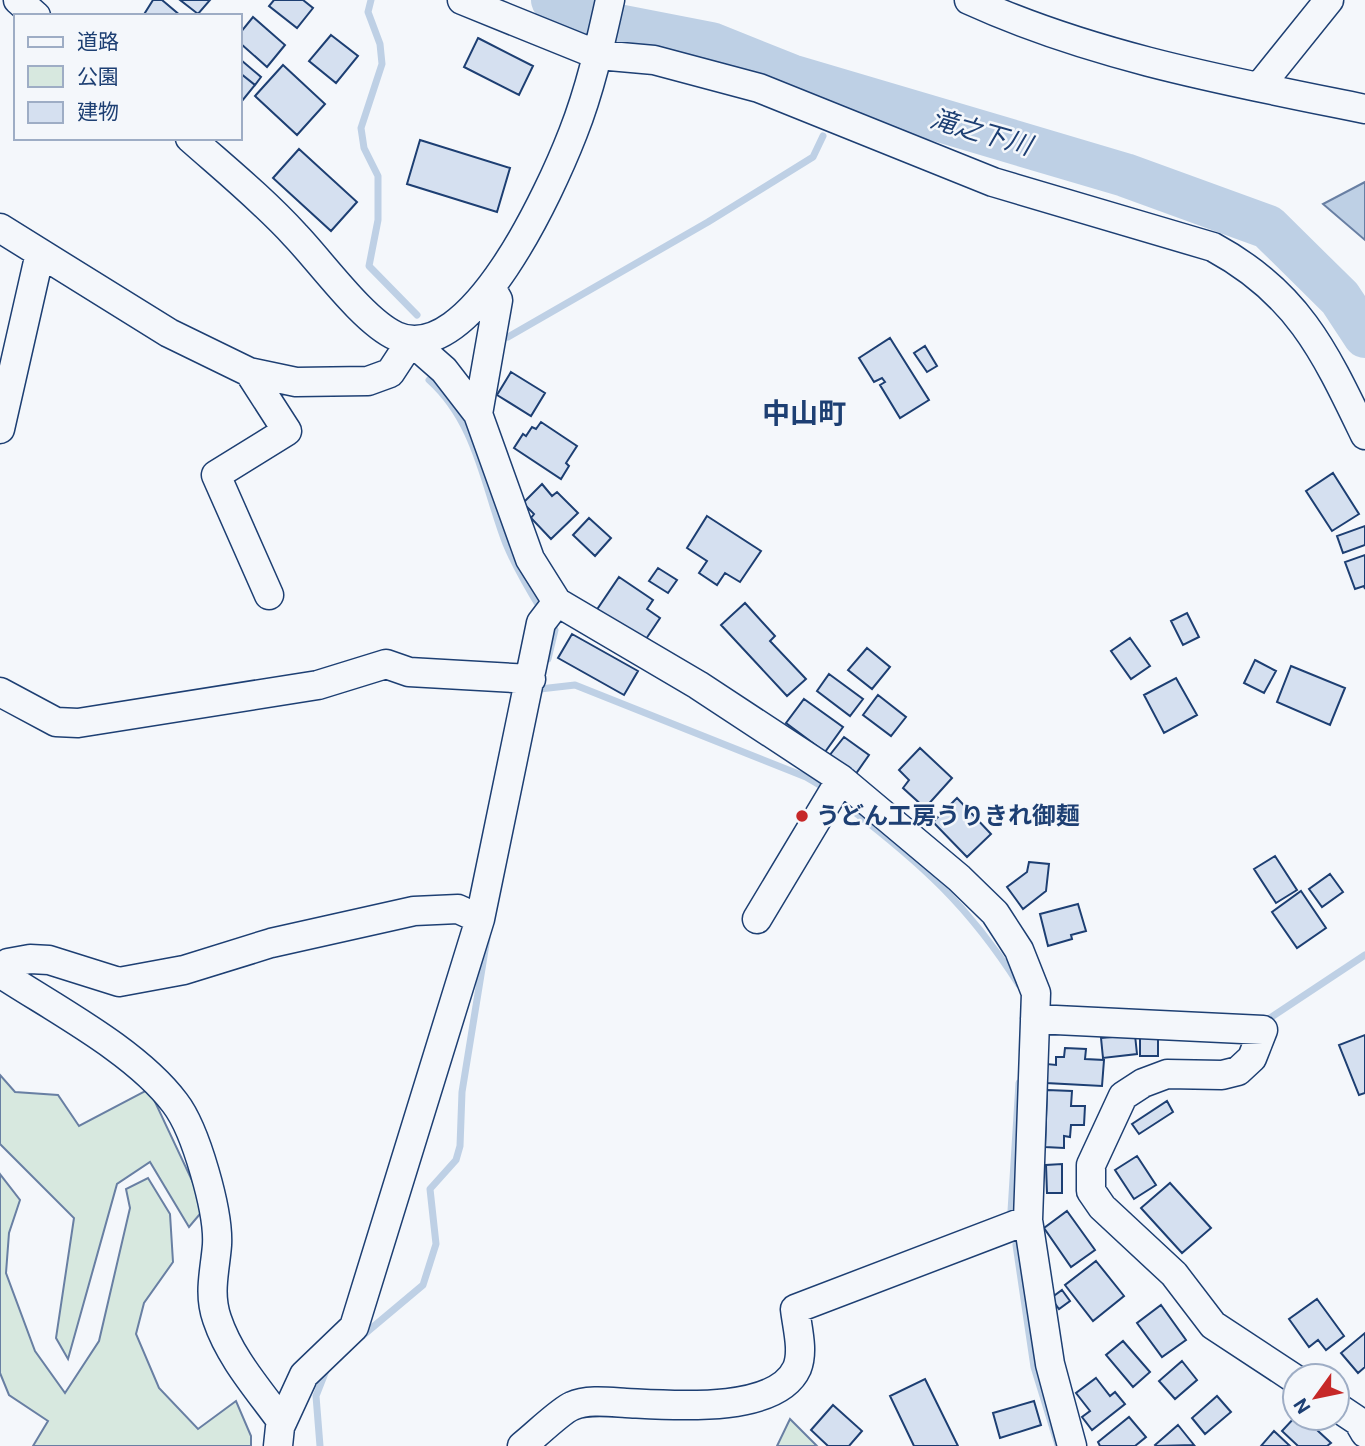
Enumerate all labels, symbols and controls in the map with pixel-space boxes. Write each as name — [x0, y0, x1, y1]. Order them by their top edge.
legend — [14, 14, 242, 140]
text: 道路 — [77, 30, 119, 54]
text: 公園 — [77, 65, 119, 89]
text: 建物 — [77, 100, 119, 124]
water label: 滝之下川 — [927, 103, 1038, 162]
district label: 中山町 — [762, 397, 846, 430]
place label: うどん工房うりきれ御麺 — [816, 802, 1080, 830]
marker: うどん工房うりきれ御麺 — [794, 808, 810, 824]
north arrow — [1281, 1362, 1351, 1432]
text: N — [1289, 1394, 1315, 1418]

